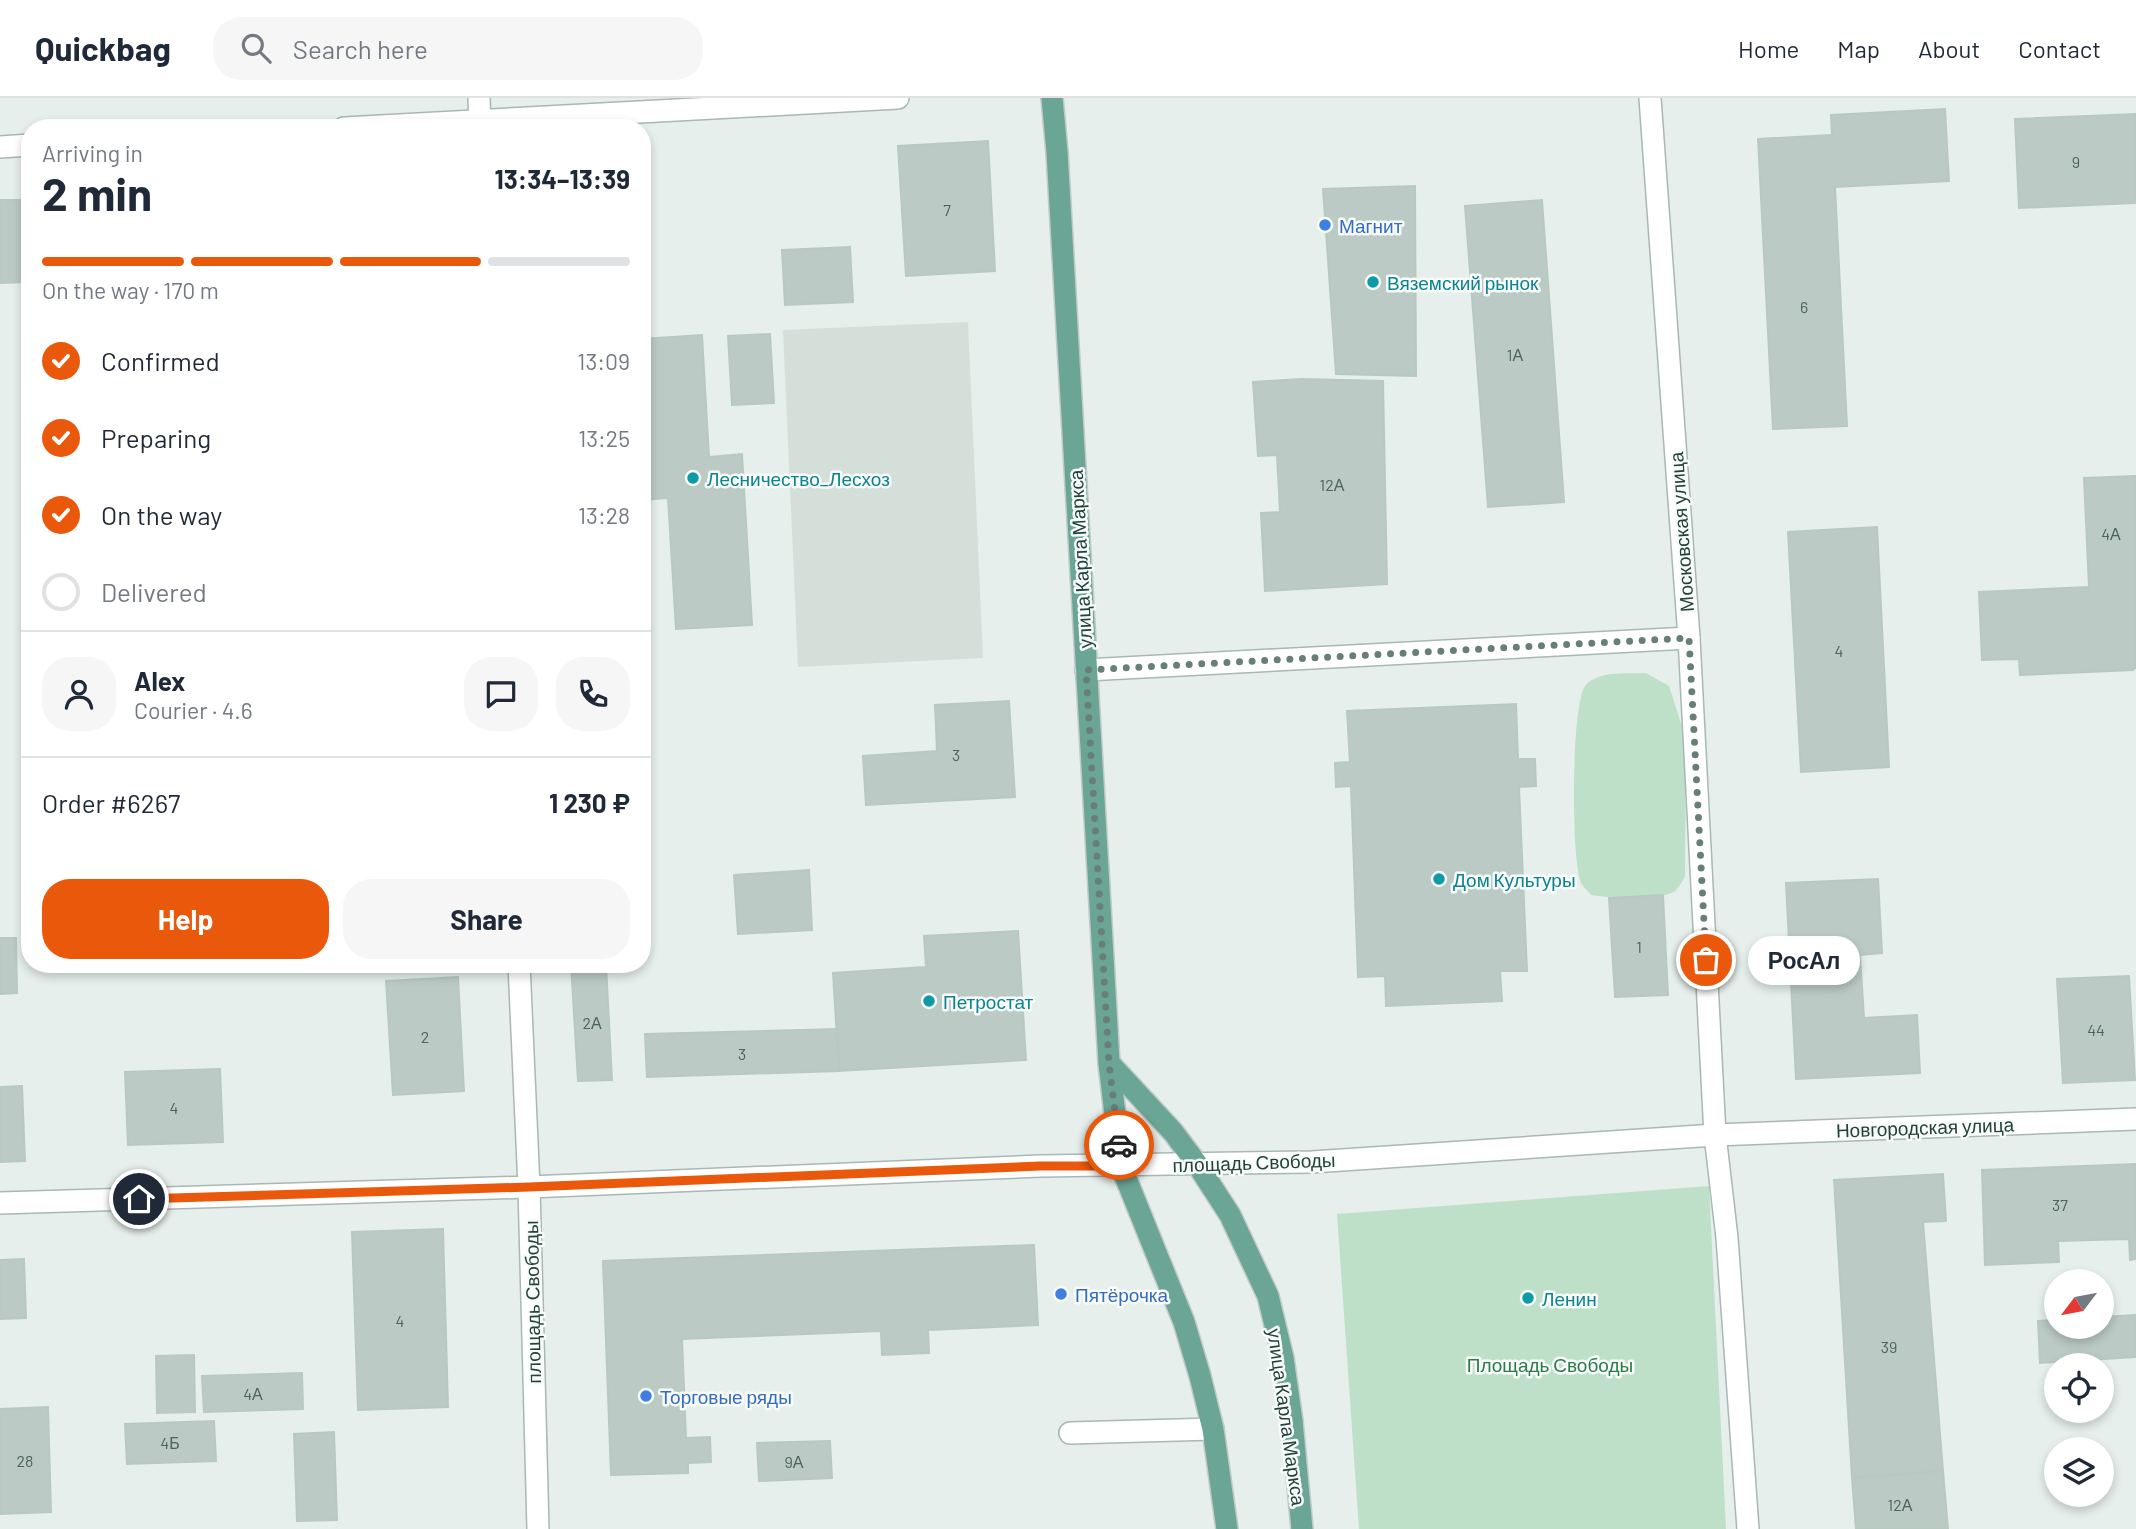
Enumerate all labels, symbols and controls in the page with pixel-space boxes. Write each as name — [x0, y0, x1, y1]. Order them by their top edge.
search box — [213, 17, 703, 80]
text: Quickbag — [35, 28, 171, 68]
icon: search — [237, 29, 275, 67]
text: Search here — [293, 33, 428, 64]
text: Home — [1738, 34, 1799, 63]
text: Map — [1837, 34, 1880, 63]
text: About — [1918, 34, 1980, 63]
text: Contact — [2018, 34, 2101, 63]
text: Arriving in — [42, 139, 143, 167]
house number: 9 — [2072, 152, 2080, 171]
text: 13:34–13:39 — [495, 163, 630, 194]
text: 2 min — [42, 165, 152, 220]
house number: 7 — [943, 200, 951, 219]
place label: Магнит — [1339, 214, 1403, 237]
marker: Магнит — [1317, 217, 1333, 233]
place label: Вяземский рынок — [1387, 271, 1539, 294]
marker: Вяземский рынок — [1365, 274, 1381, 290]
text: On the way · 170 m — [42, 276, 219, 304]
house number: 6 — [1800, 297, 1808, 316]
icon: check — [42, 342, 80, 380]
text: Confirmed — [101, 345, 220, 376]
house number: 1А — [1507, 345, 1523, 364]
text: 13:09 — [577, 347, 630, 375]
icon: check — [42, 419, 80, 457]
text: Preparing — [101, 422, 211, 453]
text: 13:25 — [578, 424, 630, 452]
street label: Московская улица — [1664, 451, 1698, 613]
place label: Лесничество_Лесхоз — [707, 467, 890, 490]
street label: улица Карла Маркса — [1064, 469, 1096, 649]
marker: Лесничество_Лесхоз — [685, 470, 701, 486]
house number: 12А — [1320, 475, 1345, 494]
icon: check — [42, 496, 80, 534]
text: On the way — [101, 499, 222, 530]
text: 13:28 — [578, 501, 630, 529]
house number: 4А — [2101, 524, 2121, 543]
text: Delivered — [101, 576, 207, 607]
house number: 4 — [1835, 641, 1843, 660]
button: person — [42, 657, 116, 731]
button: chat — [464, 657, 538, 731]
button: phone — [556, 657, 630, 731]
text: Alex — [134, 665, 185, 696]
text: Courier · 4.6 — [134, 696, 253, 724]
house number: 3 — [952, 745, 960, 764]
text: Order #6267 — [42, 787, 180, 818]
text: 1 230 ₽ — [549, 787, 630, 818]
place label: Дом Культуры — [1453, 868, 1576, 891]
marker: Дом Культуры — [1431, 871, 1447, 887]
button: Help — [42, 879, 329, 959]
button: Share — [343, 879, 630, 959]
pin — [1676, 930, 1736, 990]
callout: РосАл — [1748, 936, 1860, 984]
house number: 1 — [1636, 937, 1642, 956]
icon: bag — [1687, 941, 1725, 979]
text: РосАл — [1768, 946, 1840, 974]
place label: Петростат — [943, 990, 1034, 1013]
marker: Петростат — [921, 993, 937, 1009]
house number: 2А — [582, 1013, 602, 1032]
house number: 44 — [2087, 1020, 2105, 1039]
house number: 2 — [421, 1027, 429, 1046]
house number: 3 — [738, 1044, 746, 1063]
house number: 4 — [170, 1098, 178, 1117]
courier — [1084, 1110, 1154, 1180]
street label: Новгородская улица — [1835, 1112, 2015, 1142]
icon: car — [1100, 1126, 1138, 1164]
street label: площадь Свободы — [1172, 1148, 1336, 1176]
pin — [109, 1169, 169, 1229]
icon: home — [120, 1180, 158, 1218]
house number: 37 — [2052, 1195, 2068, 1214]
street label: площадь Свободы — [519, 1220, 545, 1384]
north arrow — [2044, 1269, 2114, 1339]
map controls — [2044, 1269, 2114, 1507]
place label: Пятёрочка — [1075, 1283, 1169, 1306]
marker: Пятёрочка — [1053, 1286, 1069, 1302]
place label: Ленин — [1542, 1287, 1597, 1310]
marker: Ленин — [1520, 1290, 1536, 1306]
house number: 4 — [396, 1311, 404, 1330]
street label: улица Карла Маркса — [1263, 1327, 1311, 1508]
house number: 39 — [1881, 1337, 1897, 1356]
park label: Площадь Свободы — [1467, 1353, 1633, 1376]
button: locate — [2044, 1353, 2114, 1423]
house number: 4А — [243, 1384, 263, 1403]
place label: Торговые ряды — [660, 1385, 792, 1408]
marker: Торговые ряды — [638, 1388, 654, 1404]
house number: 4Б — [160, 1433, 180, 1452]
button: layers — [2044, 1437, 2114, 1507]
house number: 28 — [17, 1451, 33, 1470]
house number: 9А — [784, 1452, 804, 1471]
house number: 12А — [1888, 1495, 1913, 1514]

